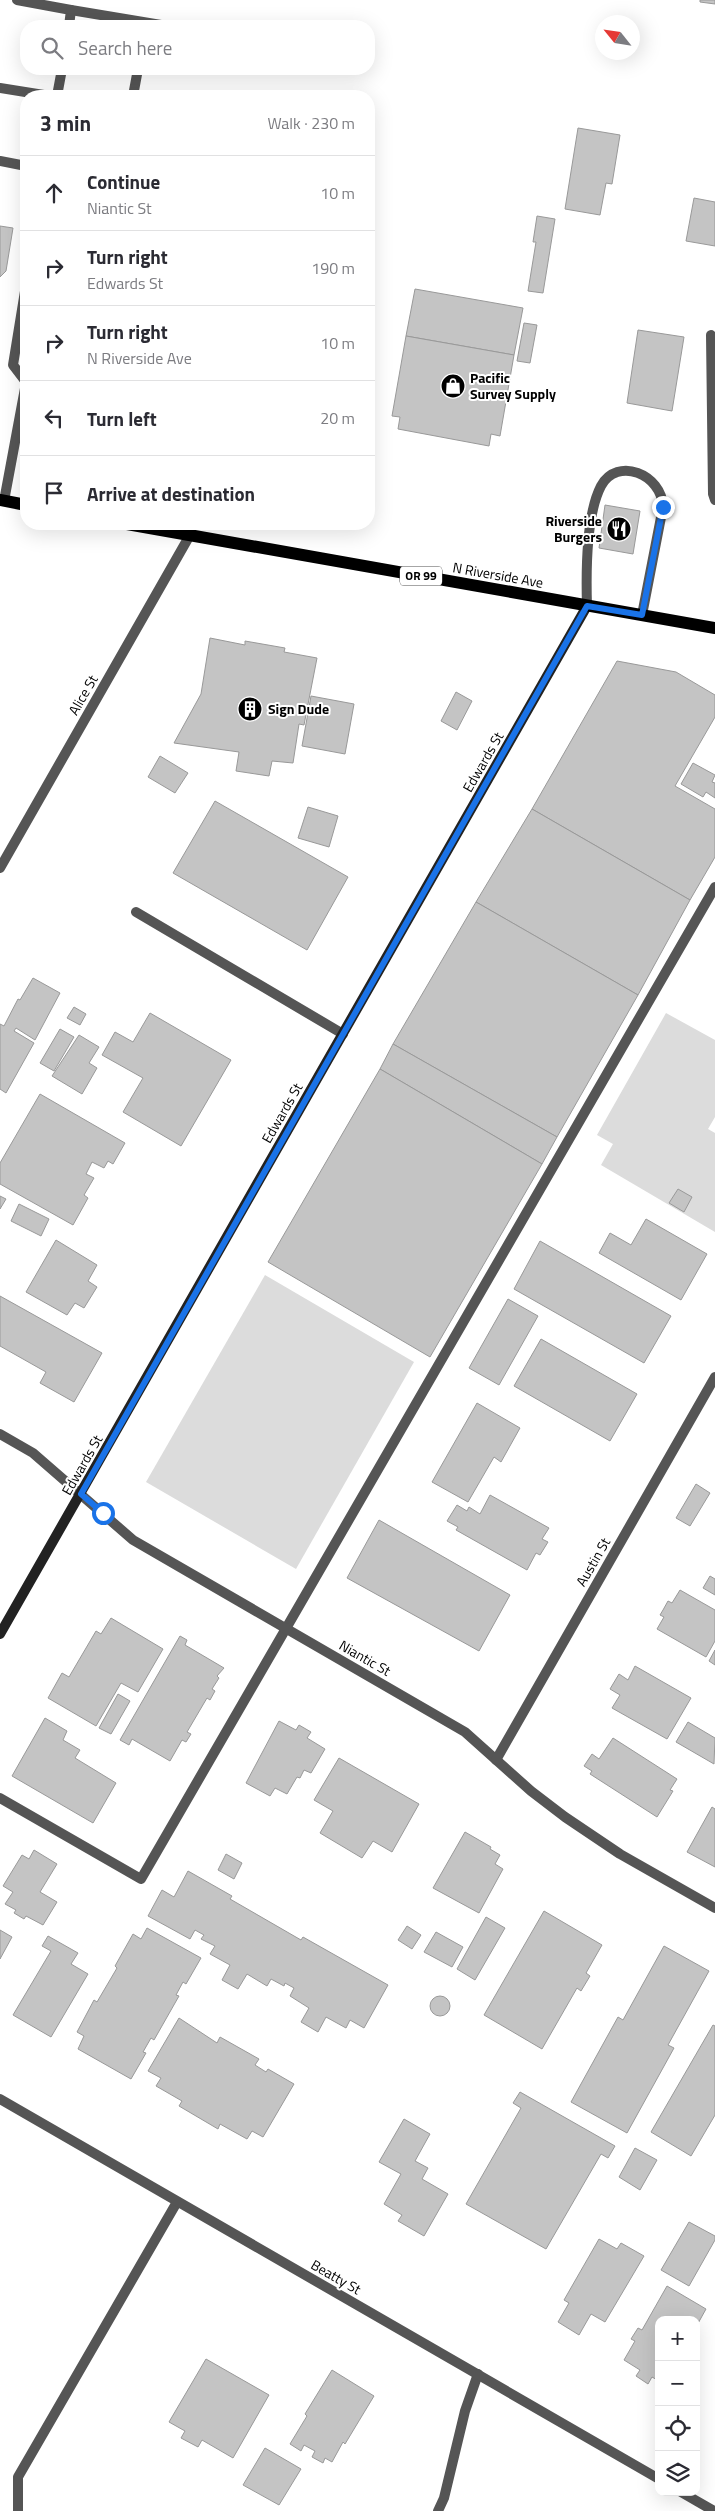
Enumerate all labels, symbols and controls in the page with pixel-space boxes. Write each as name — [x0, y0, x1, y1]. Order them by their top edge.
north arrow — [595, 15, 640, 60]
search box — [20, 20, 375, 75]
text: Search here — [78, 33, 172, 62]
icon: search — [38, 34, 66, 62]
text: 3 min — [40, 107, 91, 139]
text: Walk · 230 m — [267, 111, 355, 135]
text: Continue — [87, 167, 160, 196]
icon: ahead — [40, 179, 68, 207]
text: 10 m — [320, 181, 355, 205]
text: Niantic St — [87, 196, 152, 220]
text: Turn right — [87, 242, 168, 271]
icon: right — [40, 254, 68, 282]
text: 190 m — [311, 256, 355, 280]
text: Edwards St — [87, 271, 163, 295]
text: Turn right — [87, 317, 168, 346]
icon: right — [40, 329, 68, 357]
text: 10 m — [320, 331, 355, 355]
text: N Riverside Ave — [87, 346, 192, 370]
place label: Pacific Survey Supply — [470, 367, 556, 404]
shop icon: Pacific Survey Supply — [440, 373, 466, 399]
icon: left — [40, 404, 68, 432]
text: Turn left — [87, 404, 157, 433]
text: 20 m — [320, 406, 355, 430]
icon: arrive — [40, 479, 68, 507]
text: Arrive at destination — [87, 479, 255, 508]
route end — [652, 496, 675, 519]
place label: Riverside Burgers — [545, 510, 602, 547]
restaurant icon: Riverside Burgers — [606, 516, 632, 542]
street label: N Riverside Ave — [451, 556, 545, 593]
road number: OR 99 — [400, 566, 442, 586]
street label: Alice St — [63, 671, 102, 719]
building icon: Sign Dude — [237, 696, 263, 722]
place label: Sign Dude — [268, 698, 329, 719]
street label: Edwards St — [457, 728, 508, 796]
street label: Edwards St — [256, 1079, 307, 1147]
street label: Edwards St — [56, 1431, 107, 1499]
route start — [92, 1502, 115, 1525]
street label: Austin St — [570, 1533, 615, 1590]
street label: Niantic St — [336, 1634, 395, 1681]
street label: Beatty St — [307, 2254, 365, 2299]
map controls — [655, 2316, 700, 2496]
button: + — [655, 2316, 700, 2361]
button: − — [655, 2361, 700, 2406]
button: locate — [655, 2406, 700, 2451]
button: layers — [655, 2451, 700, 2496]

